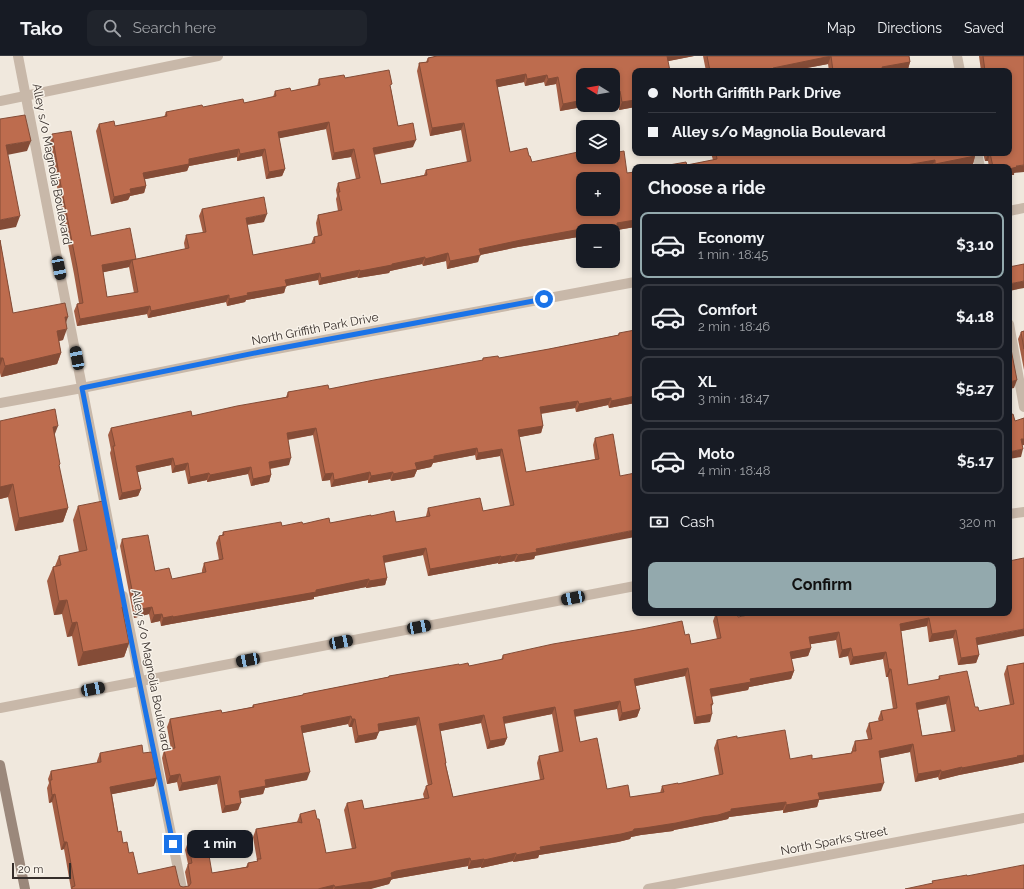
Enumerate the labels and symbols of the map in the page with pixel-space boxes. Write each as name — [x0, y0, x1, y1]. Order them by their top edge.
north arrow — [576, 68, 620, 112]
street label: Alley s/o Magnolia Boulevard — [29, 82, 75, 246]
car — [51, 255, 67, 281]
route start — [535, 290, 553, 308]
street label: North Griffith Park Drive — [250, 310, 380, 348]
car — [69, 345, 85, 371]
street label: Alley s/o Magnolia Boulevard — [128, 588, 174, 752]
car — [560, 590, 586, 606]
car — [406, 619, 432, 635]
car — [328, 634, 354, 650]
car — [235, 652, 261, 668]
car — [80, 681, 106, 697]
street label: North Sparks Street — [779, 824, 889, 858]
callout: 1 min — [187, 830, 253, 858]
route end — [164, 835, 182, 853]
scale bar — [12, 861, 71, 880]

